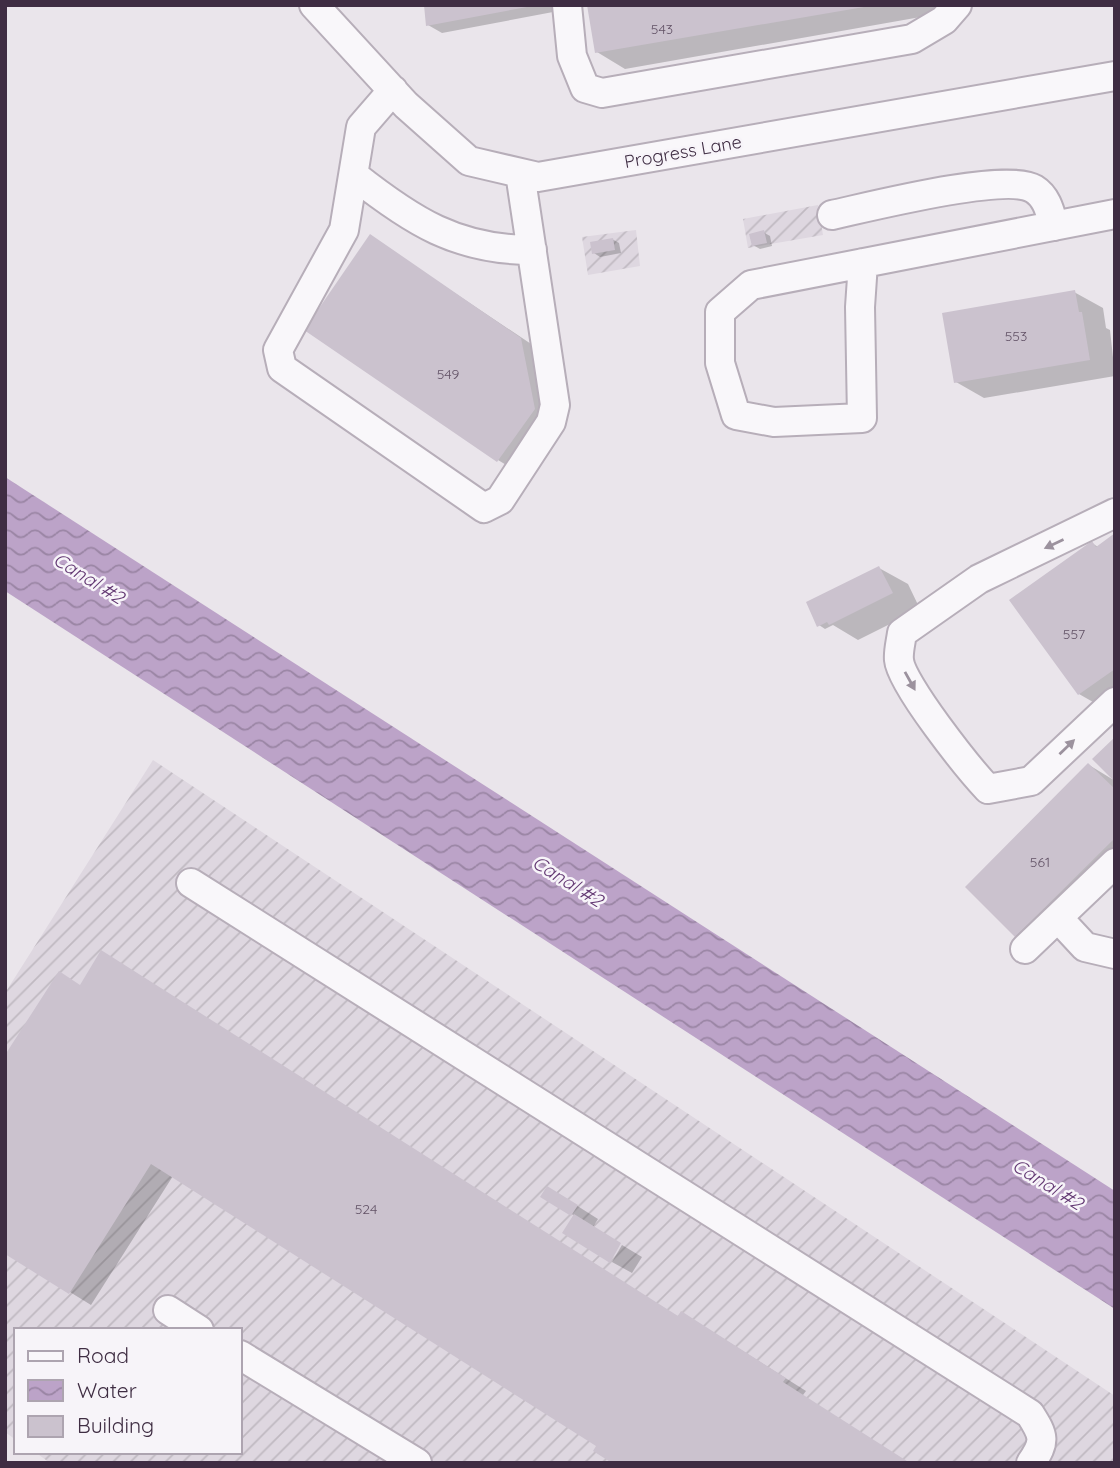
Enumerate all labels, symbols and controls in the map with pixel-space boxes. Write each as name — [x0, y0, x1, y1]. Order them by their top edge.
house number: 543 — [651, 20, 673, 38]
street label: Progress Lane — [622, 130, 743, 173]
house number: 553 — [1005, 327, 1027, 345]
house number: 549 — [437, 365, 459, 383]
one-way arrow — [1044, 538, 1064, 550]
water label: Canal #2 — [49, 547, 130, 610]
house number: 557 — [1063, 625, 1085, 643]
one-way arrow — [903, 672, 915, 692]
one-way arrow — [1059, 738, 1076, 755]
water label: Canal #2 — [528, 850, 609, 913]
house number: 561 — [1030, 853, 1050, 871]
water label: Canal #2 — [1008, 1153, 1089, 1216]
house number: 524 — [355, 1200, 377, 1218]
legend — [14, 1328, 242, 1454]
text: Road — [77, 1342, 129, 1368]
text: Water — [77, 1377, 137, 1403]
text: Building — [77, 1412, 154, 1438]

